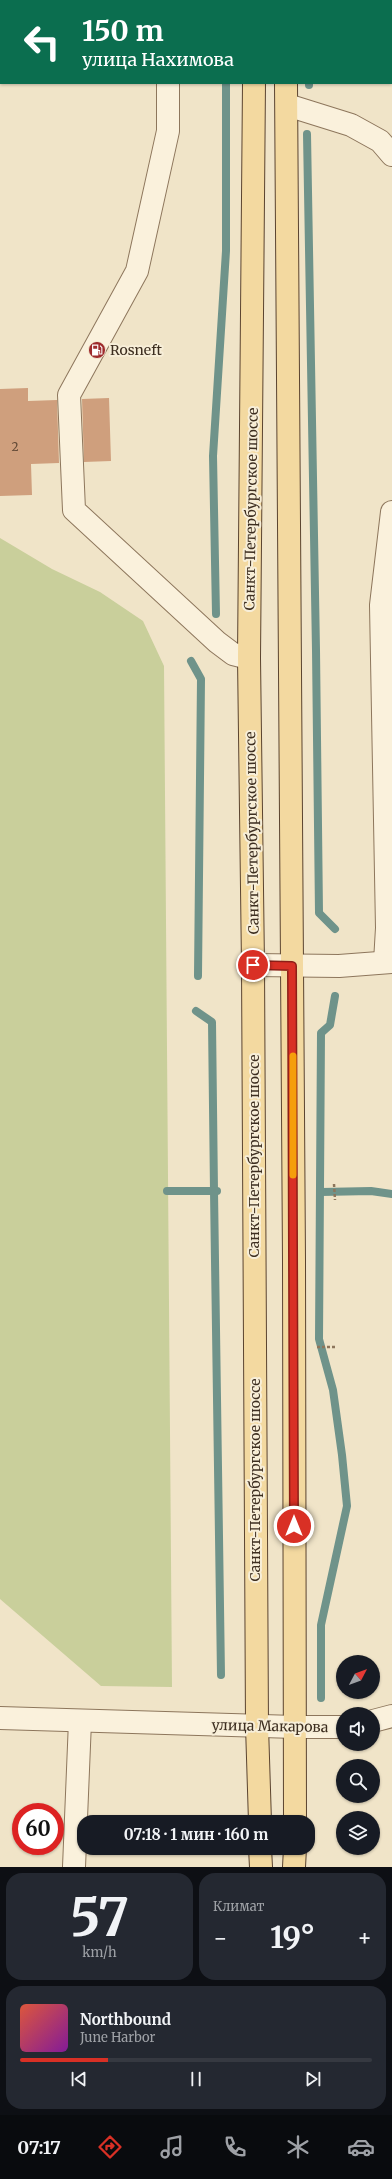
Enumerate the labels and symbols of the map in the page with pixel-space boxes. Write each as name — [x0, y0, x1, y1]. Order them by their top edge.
fuel station icon: Rosneft — [87, 340, 107, 360]
place label: Rosneft — [110, 341, 163, 359]
street label: Санкт-Петербургское шоссе — [240, 407, 262, 611]
house number: 2 — [11, 439, 19, 454]
street label: Санкт-Петербургское шоссе — [241, 731, 263, 935]
pin — [236, 948, 270, 982]
street label: Санкт-Петербургское шоссе — [245, 1055, 263, 1257]
street label: Санкт-Петербургское шоссе — [246, 1379, 264, 1581]
position arrow — [273, 1505, 315, 1547]
north arrow — [336, 1655, 380, 1699]
street label: улица Макарова — [211, 1716, 329, 1736]
speed limit sign: 60 — [12, 1803, 64, 1855]

